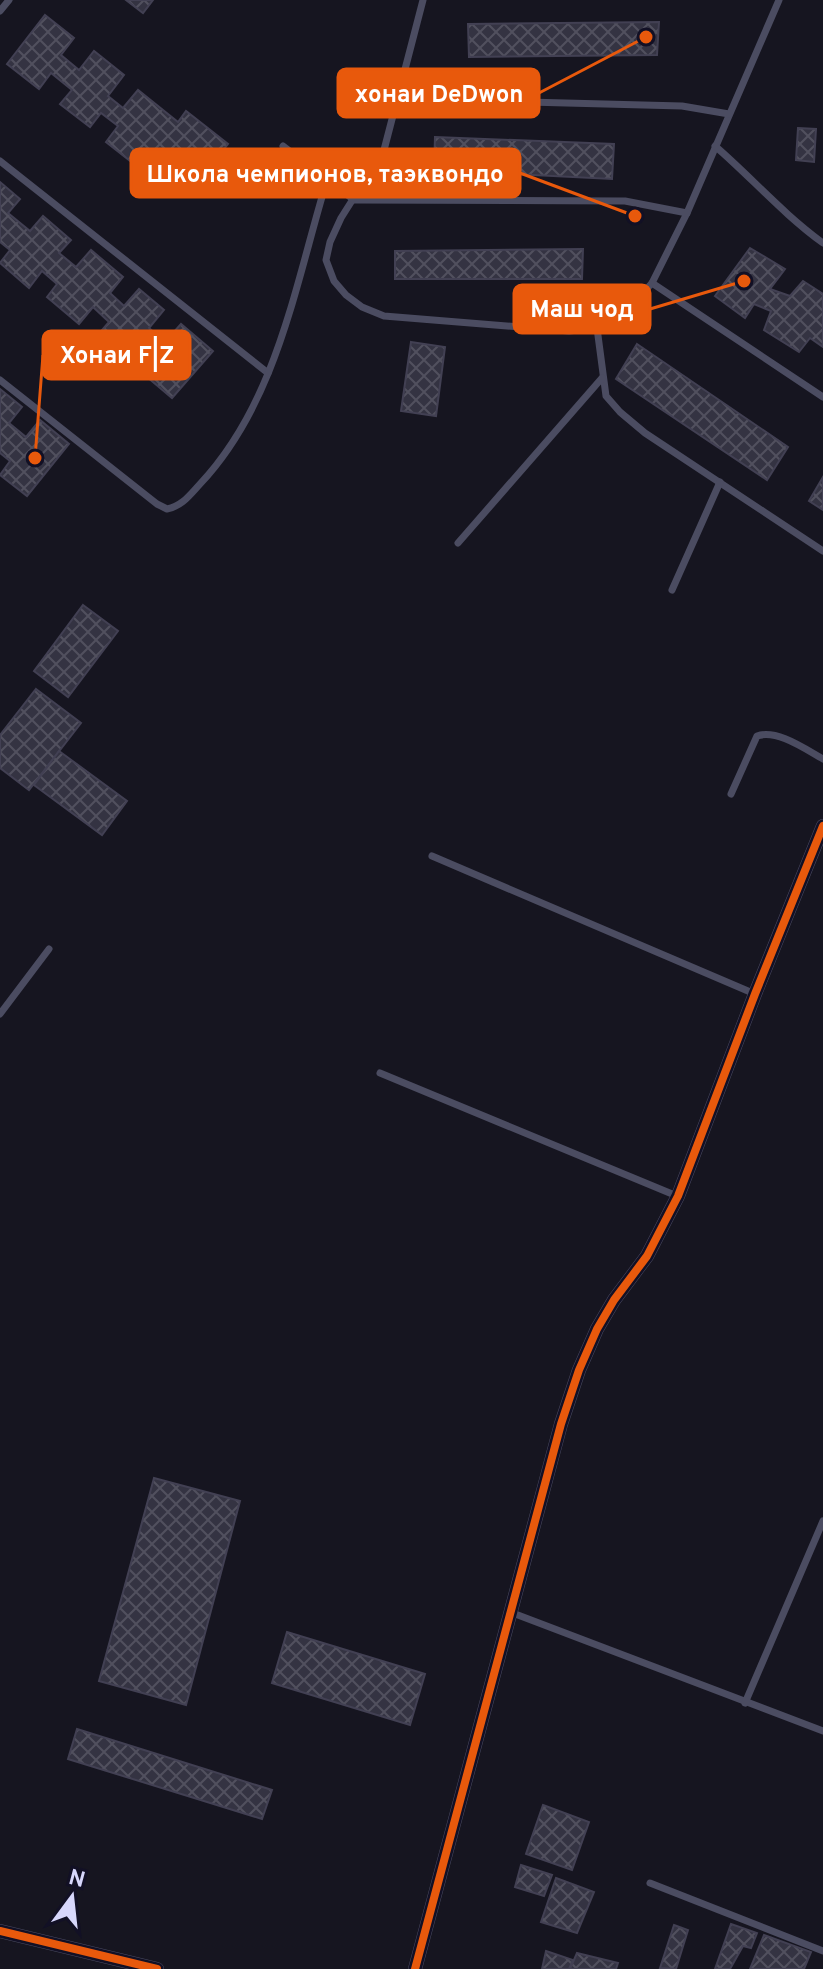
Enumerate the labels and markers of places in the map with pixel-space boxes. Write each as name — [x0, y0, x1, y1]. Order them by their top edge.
callout: хонаи DeDwon — [338, 69, 539, 117]
callout: Школа чемпионов, таэквондо — [131, 149, 520, 197]
callout: Маш чод — [514, 285, 650, 333]
callout: Хонаи F|Z — [43, 331, 190, 379]

